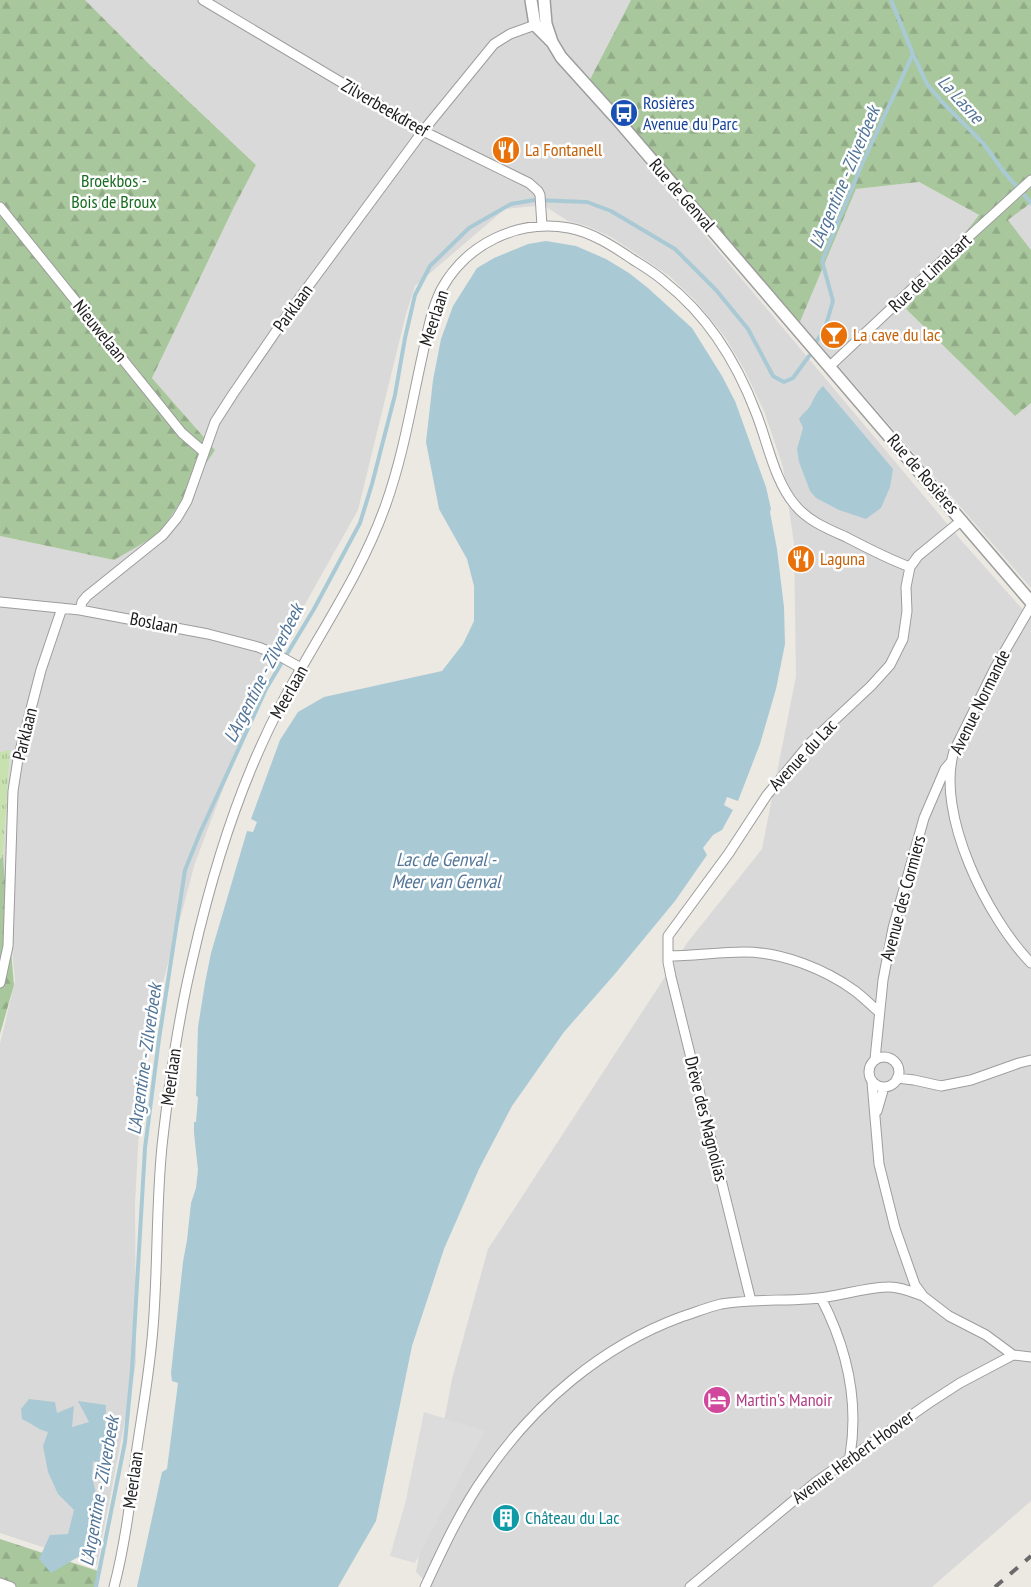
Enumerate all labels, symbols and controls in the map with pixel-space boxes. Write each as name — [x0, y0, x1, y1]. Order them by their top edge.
water label: La Lasne — [933, 70, 990, 129]
street label: Zilverbeekdreef — [338, 73, 434, 142]
place label: Rosières Avenue du Parc — [643, 91, 739, 135]
bus stop icon: Rosières Avenue du Parc — [609, 98, 639, 128]
water label: L'Argentine - Zilverbeek — [803, 100, 886, 252]
restaurant icon: La Fontanell — [491, 135, 521, 165]
place label: La Fontanell — [525, 138, 603, 161]
street label: Rue de Genval — [644, 153, 721, 237]
park label: Broekbos - Bois de Broux — [71, 169, 157, 213]
street label: Rue de Limalsart — [883, 228, 976, 317]
street label: Parklaan — [268, 279, 318, 336]
street label: Meerlaan — [414, 287, 453, 349]
street label: Nieuwelaan — [68, 295, 132, 366]
bar icon: La cave du lac — [819, 320, 849, 350]
place label: La cave du lac — [853, 323, 941, 346]
street label: Rue de Rosières — [882, 429, 964, 518]
restaurant icon: Laguna — [786, 544, 816, 574]
place label: Laguna — [820, 547, 865, 570]
water label: L'Argentine - Zilverbeek — [218, 598, 309, 746]
street label: Boslaan — [128, 607, 180, 638]
street label: Avenue Normande — [944, 646, 1015, 758]
street label: Meerlaan — [265, 661, 313, 723]
street label: Parklaan — [7, 705, 42, 762]
street label: Avenue du Lac — [764, 714, 842, 795]
street label: Avenue des Cormiers — [875, 833, 930, 963]
water label: Lac de Genval - Meer van Genval — [391, 847, 502, 893]
water label: L'Argentine - Zilverbeek — [122, 979, 167, 1136]
street label: Meerlaan — [155, 1047, 186, 1107]
street label: Drève des Magnolias — [680, 1054, 733, 1184]
hotel icon: Martin's Manoir — [702, 1385, 732, 1415]
place label: Martin's Manoir — [736, 1388, 832, 1411]
street label: Avenue Herbert Hoover — [787, 1405, 918, 1509]
water label: L'Argentine - Zilverbeek — [74, 1412, 124, 1568]
street label: Meerlaan — [117, 1450, 148, 1510]
building icon: Château du Lac — [491, 1503, 521, 1533]
place label: Château du Lac — [525, 1506, 620, 1529]

